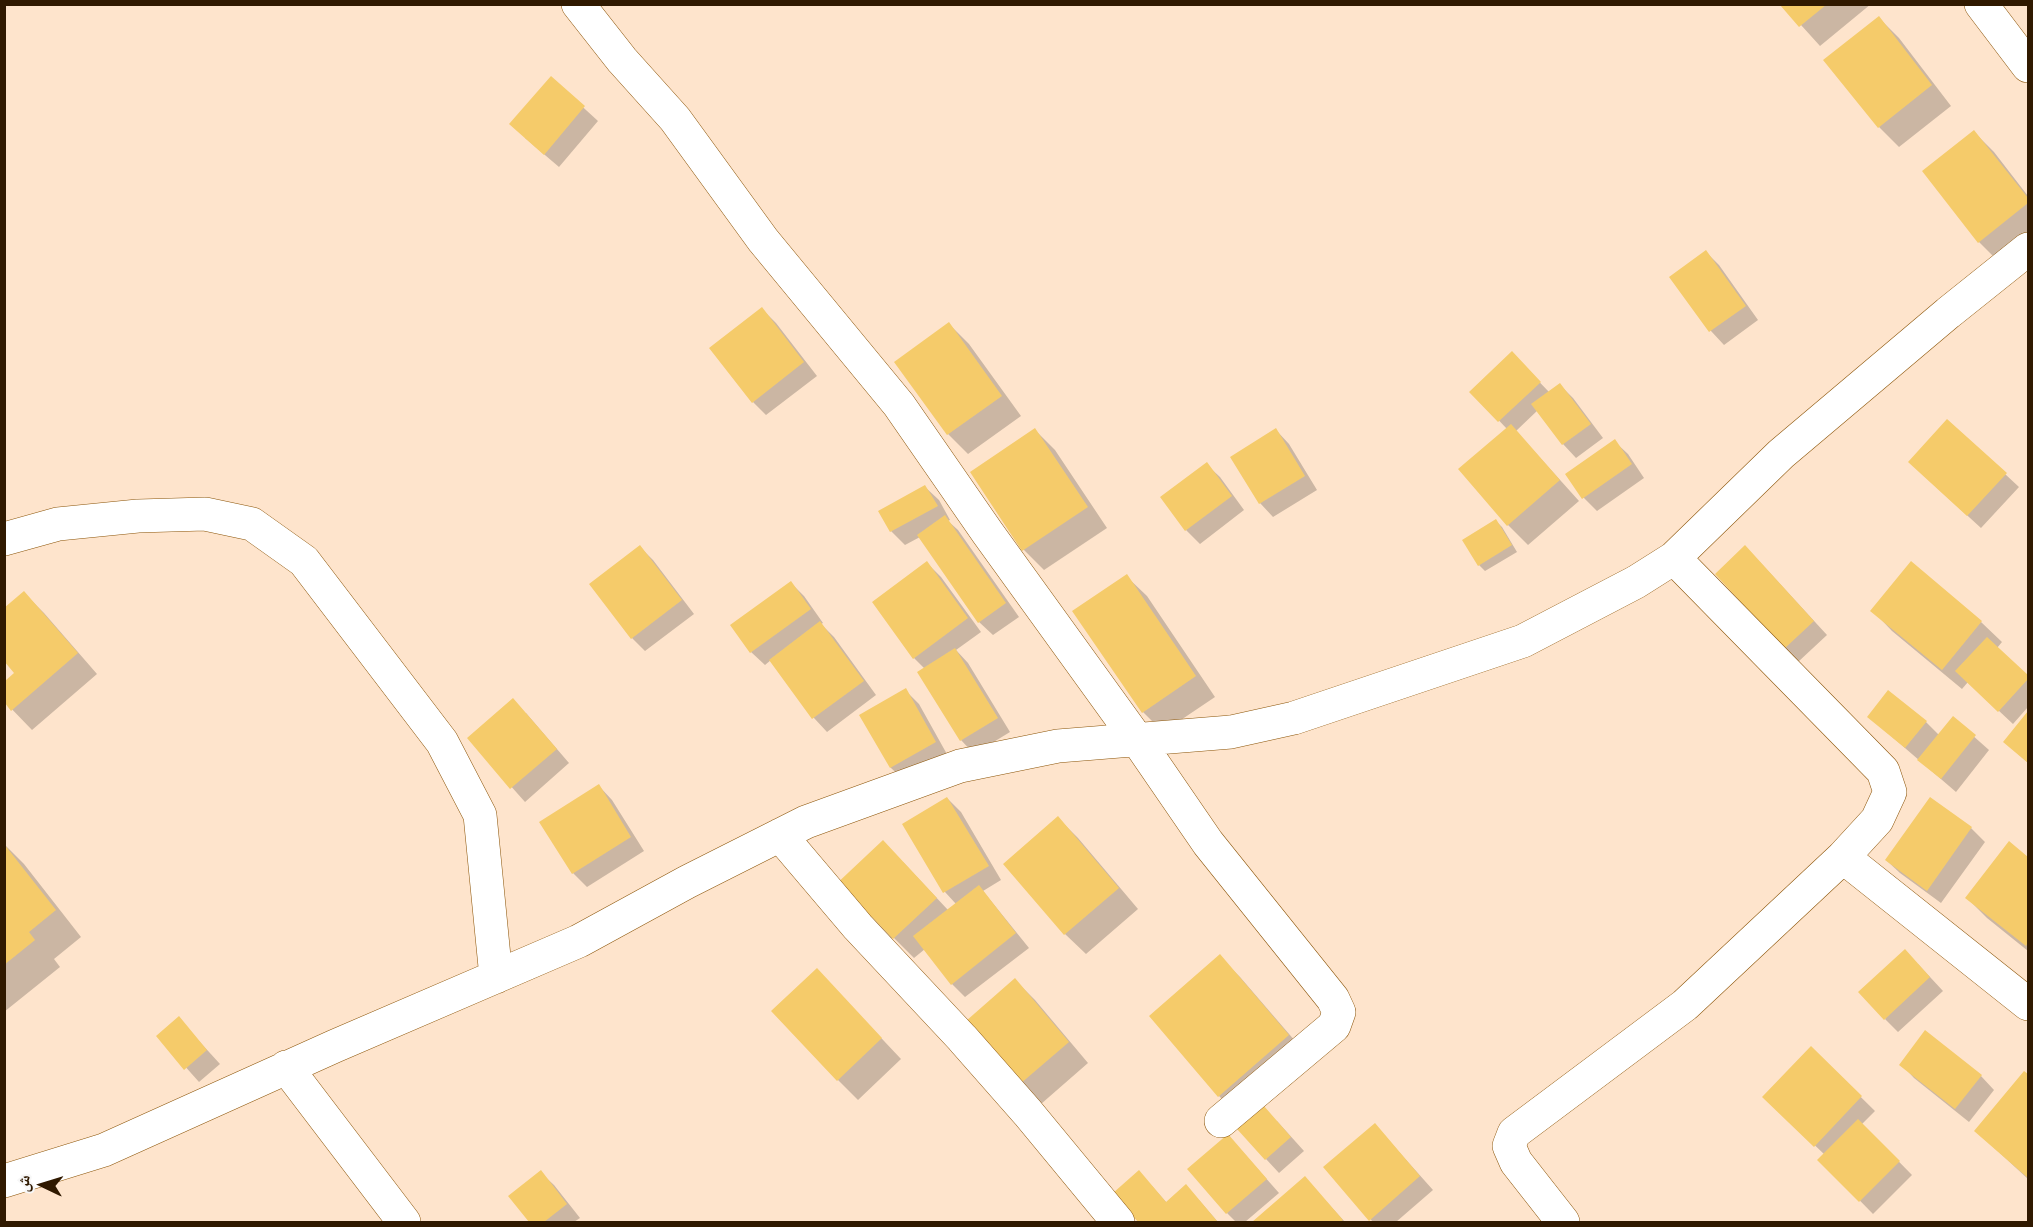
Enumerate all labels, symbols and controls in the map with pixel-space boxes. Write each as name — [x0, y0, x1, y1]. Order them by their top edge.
north arrow — [12, 1155, 72, 1215]
text: ش — [13, 1175, 34, 1193]

